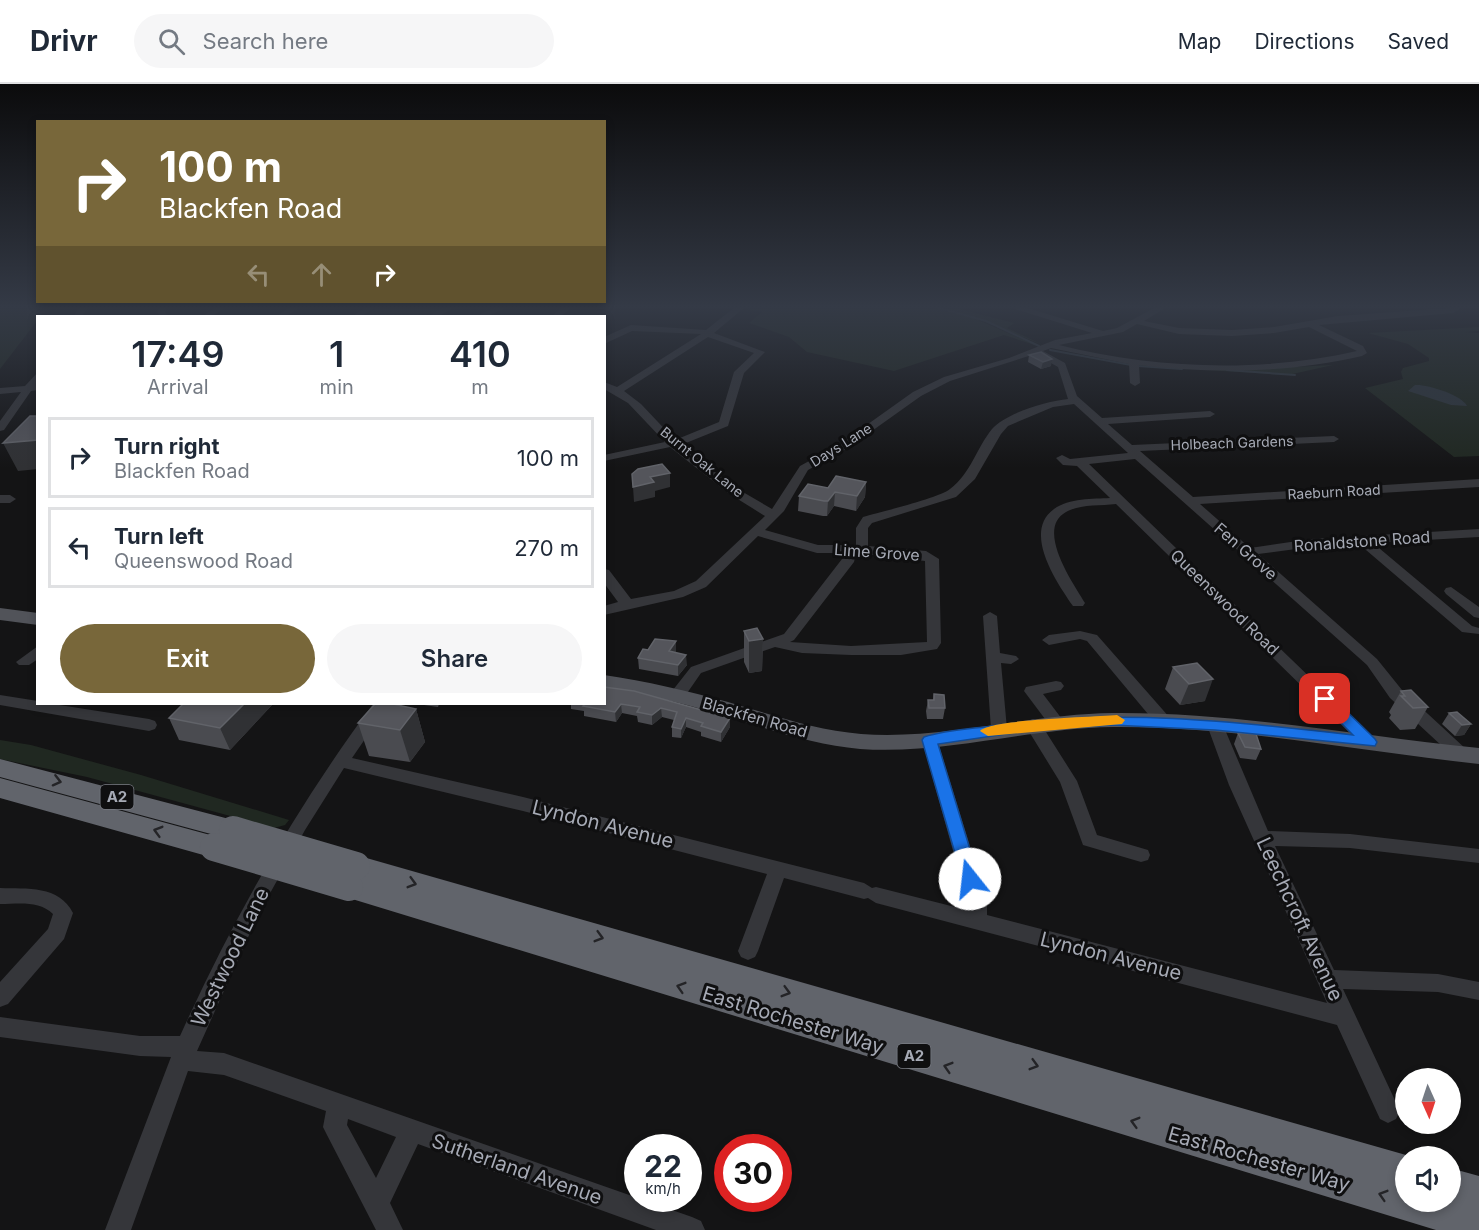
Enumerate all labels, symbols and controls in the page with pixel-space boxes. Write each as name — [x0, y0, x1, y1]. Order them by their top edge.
search box — [134, 14, 554, 68]
text: Drivr — [30, 24, 98, 58]
icon: search — [155, 25, 188, 58]
text: Search here — [203, 28, 328, 54]
text: Map — [1178, 29, 1221, 54]
text: Directions — [1254, 29, 1355, 54]
text: Saved — [1388, 29, 1449, 54]
text: 100 m — [159, 141, 282, 192]
icon: right — [60, 144, 138, 222]
text: Blackfen Road — [159, 192, 342, 225]
icon: left — [242, 258, 275, 291]
icon: ahead — [305, 258, 338, 291]
icon: right — [368, 258, 401, 291]
text: 17:49 — [131, 332, 224, 376]
text: 1 — [329, 332, 344, 376]
text: 410 — [449, 332, 511, 376]
text: Arrival — [147, 375, 209, 399]
text: min — [320, 375, 354, 399]
text: m — [471, 375, 489, 399]
street label: Days Lane — [807, 419, 875, 470]
street label: Burnt Oak Lane — [657, 423, 747, 500]
street label: Holbeach Gardens — [1170, 432, 1294, 453]
text: Turn right — [114, 433, 220, 459]
icon: right — [63, 441, 96, 474]
text: 100 m — [517, 445, 579, 471]
text: Blackfen Road — [114, 459, 250, 483]
street label: Raeburn Road — [1287, 481, 1381, 502]
street label: Fen Grove — [1210, 518, 1282, 584]
text: Turn left — [114, 523, 204, 549]
street label: Ronaldstone Road — [1293, 526, 1431, 556]
icon: left — [63, 531, 96, 564]
text: 270 m — [514, 535, 579, 561]
street label: Lime Grove — [834, 539, 920, 565]
street label: Queenswood Road — [1167, 545, 1283, 659]
text: Queenswood Road — [114, 549, 293, 573]
button: Exit — [60, 624, 315, 693]
button: Share — [327, 624, 582, 693]
pin — [1299, 673, 1350, 724]
icon: arrive — [1308, 682, 1341, 715]
street label: Blackfen Road — [700, 692, 810, 742]
one-way arrow — [52, 774, 62, 787]
road number: A2 — [100, 785, 134, 809]
street label: Lyndon Avenue — [530, 795, 676, 853]
one-way arrow — [153, 826, 164, 838]
street label: Leechcroft Avenue — [1252, 833, 1348, 1005]
position arrow — [938, 847, 1002, 911]
one-way arrow — [406, 876, 417, 888]
street label: Westwood Lane — [186, 884, 274, 1030]
street label: Lyndon Avenue — [1038, 927, 1184, 985]
one-way arrow — [593, 930, 604, 942]
street label: East Rochester Way — [700, 981, 886, 1059]
one-way arrow — [676, 982, 687, 994]
one-way arrow — [780, 985, 791, 997]
road number: A2 — [898, 1044, 930, 1068]
one-way arrow — [1029, 1057, 1039, 1070]
one-way arrow — [943, 1062, 954, 1074]
north arrow — [1395, 1068, 1461, 1134]
map controls — [1395, 1068, 1461, 1212]
one-way arrow — [1130, 1117, 1141, 1129]
street label: East Rochester Way — [1165, 1122, 1353, 1196]
street label: Sutherland Avenue — [429, 1129, 605, 1209]
speed limit sign: 30 — [714, 1134, 792, 1212]
button: sound — [1395, 1146, 1461, 1212]
text: 22 — [644, 1148, 682, 1184]
text: km/h — [645, 1179, 681, 1198]
one-way arrow — [1378, 1190, 1389, 1202]

